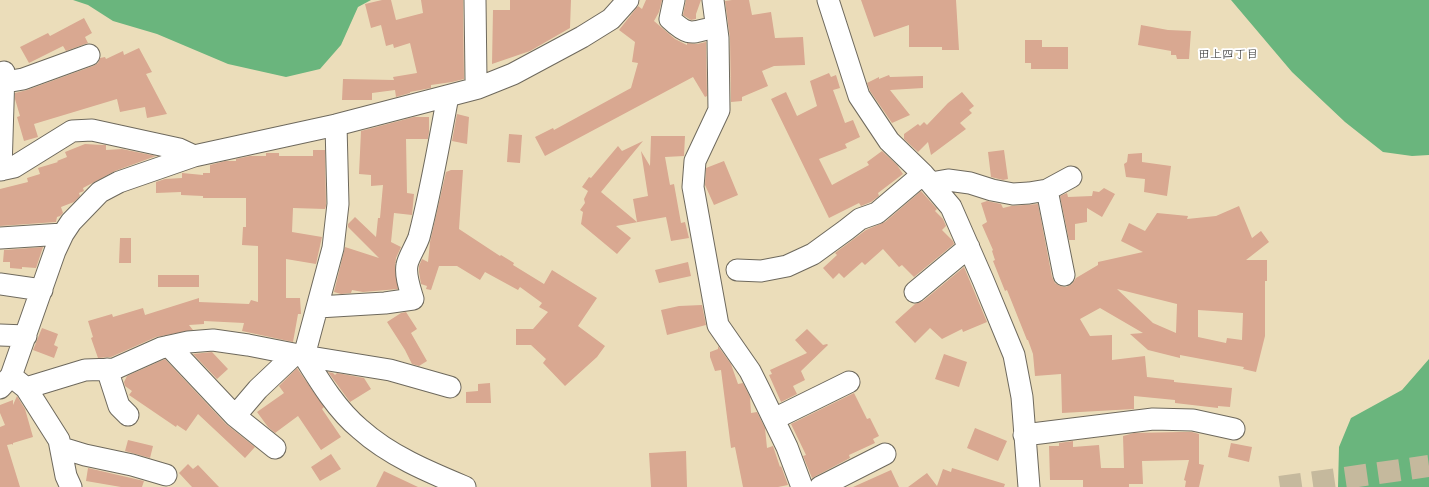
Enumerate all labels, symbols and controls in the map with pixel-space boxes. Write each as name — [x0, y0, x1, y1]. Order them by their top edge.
district label: 田上四丁目 — [1198, 47, 1258, 61]

